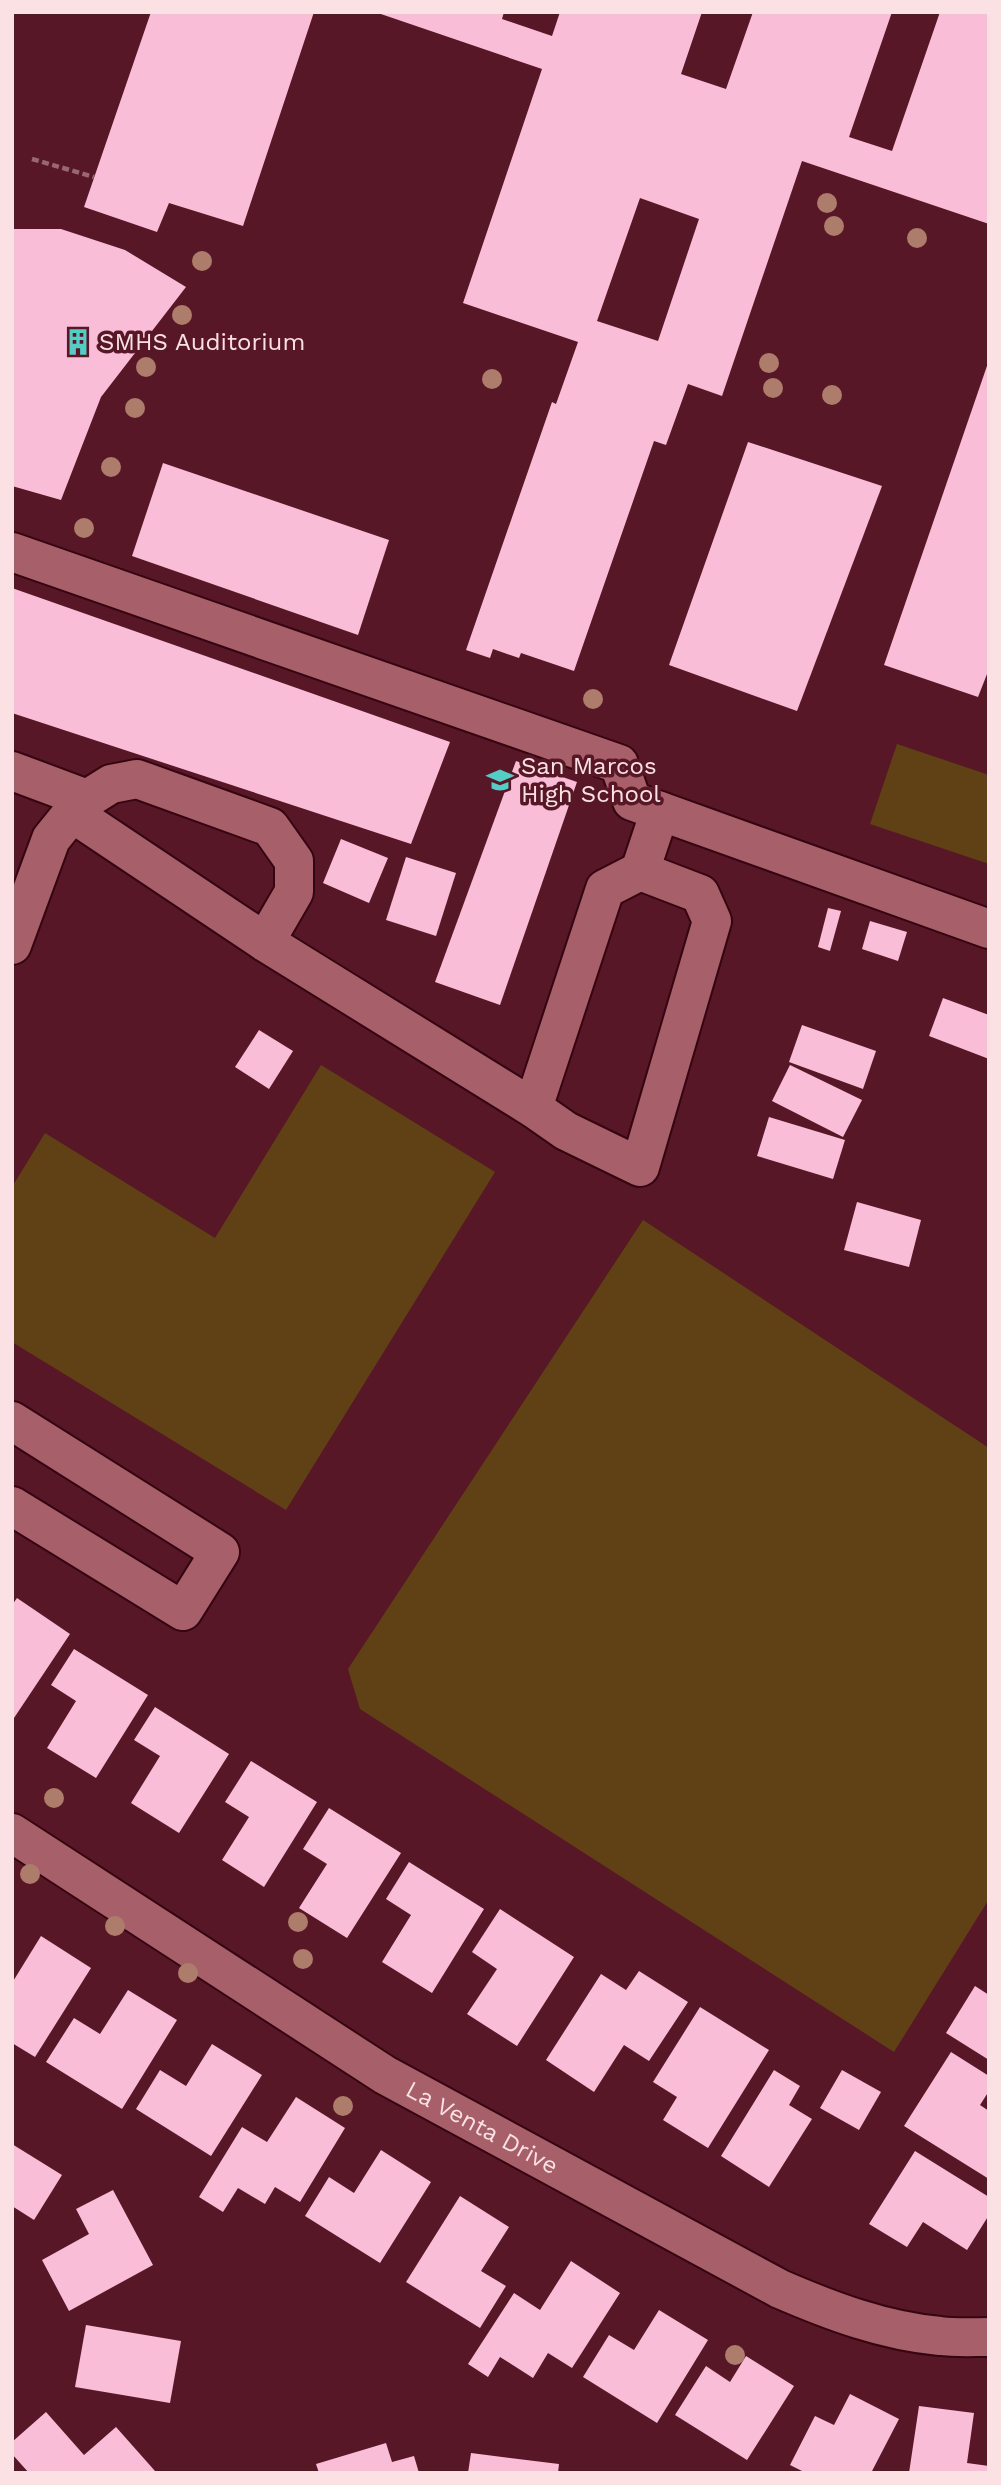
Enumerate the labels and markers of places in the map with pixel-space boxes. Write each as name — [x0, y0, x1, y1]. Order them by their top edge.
building icon: SMHS Auditorium — [63, 327, 93, 357]
place label: SMHS Auditorium — [99, 328, 305, 356]
place label: San Marcos High School — [521, 752, 661, 808]
school or university icon: San Marcos High School — [485, 765, 515, 795]

